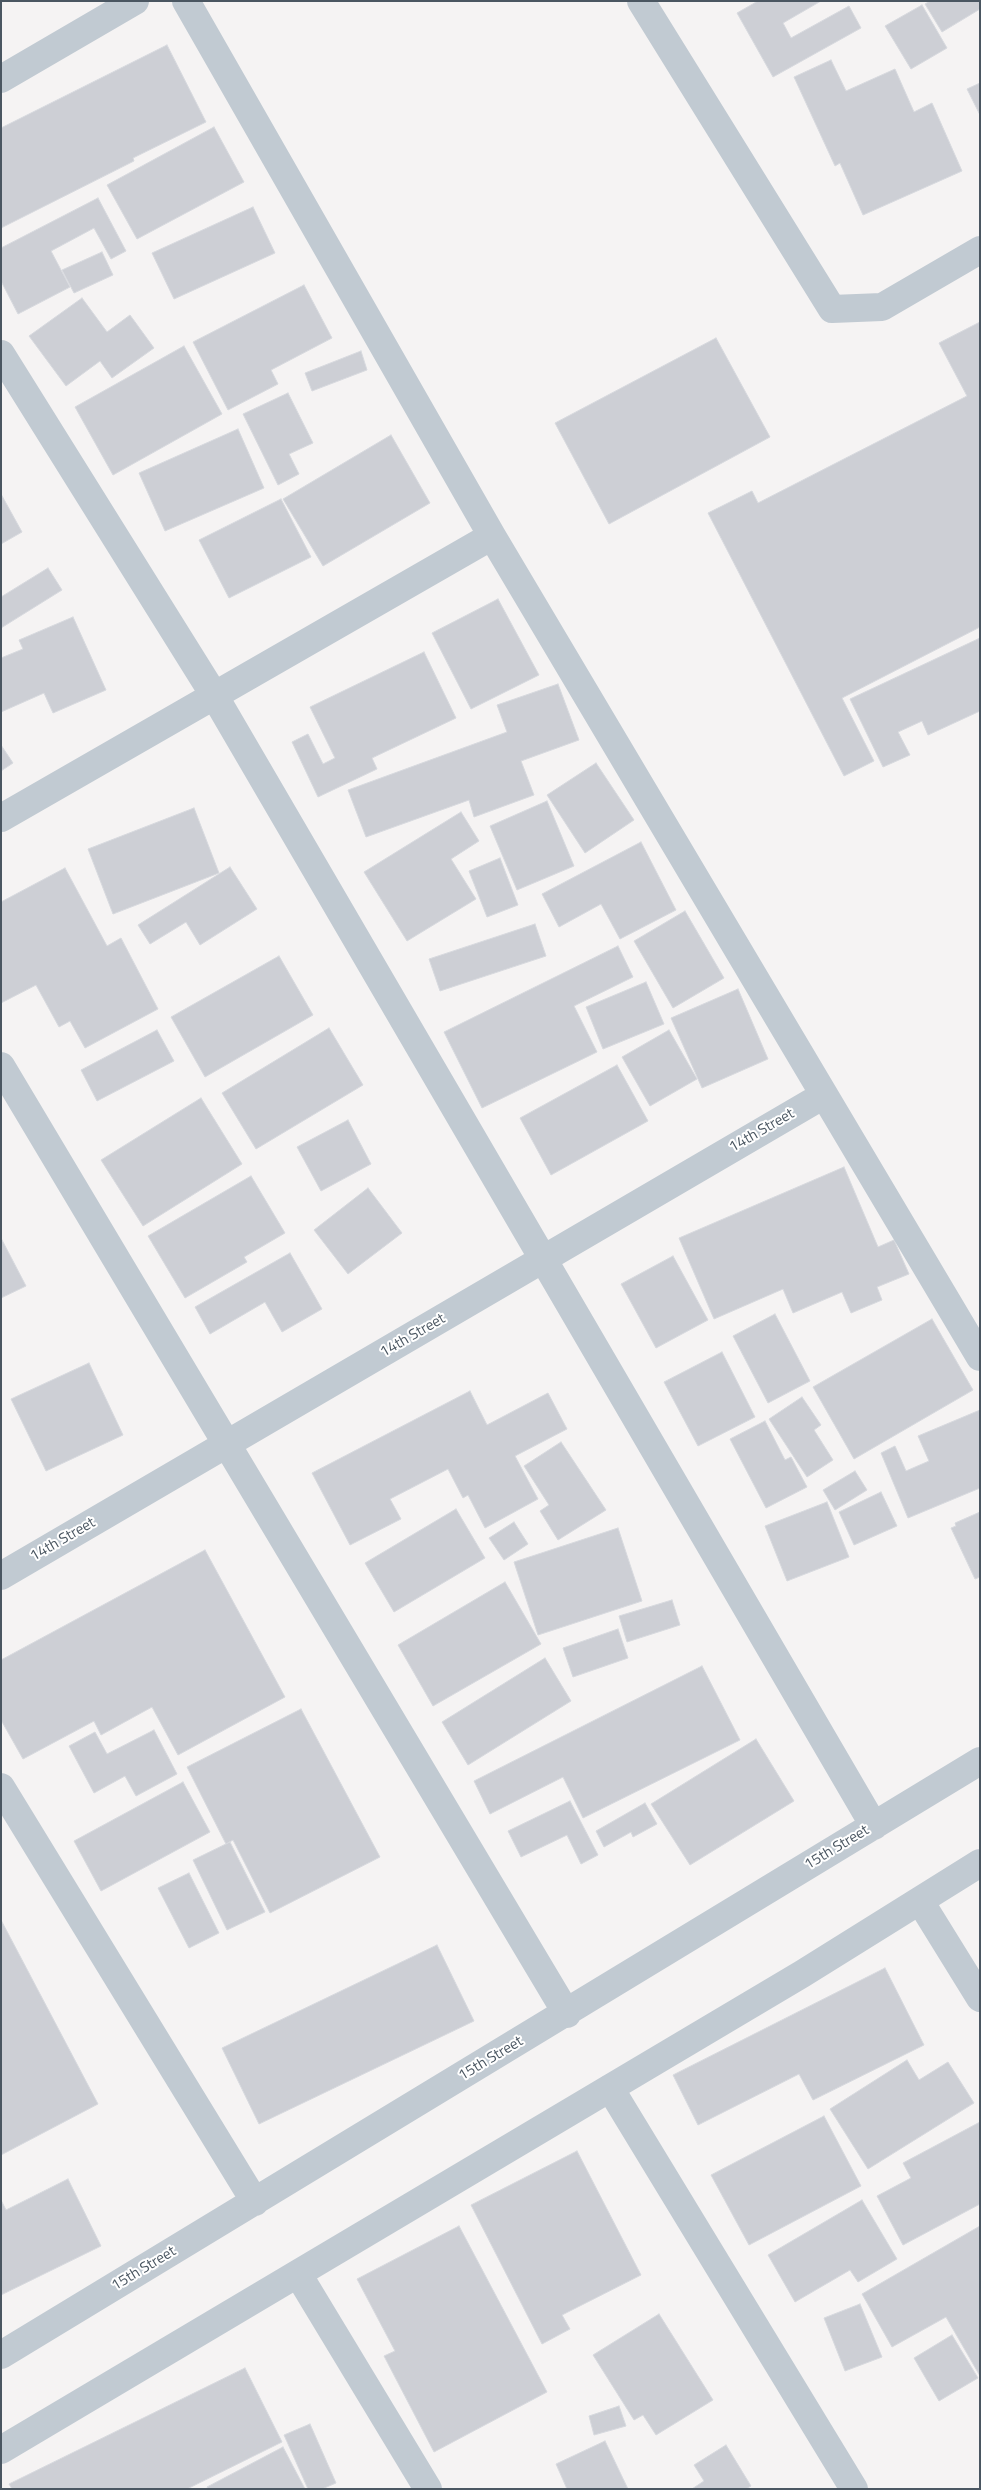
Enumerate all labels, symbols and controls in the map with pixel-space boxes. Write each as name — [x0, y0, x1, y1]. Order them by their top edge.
street label: 14th Street — [726, 1105, 798, 1157]
street label: 14th Street — [377, 1310, 449, 1362]
street label: 14th Street — [27, 1514, 99, 1566]
street label: 15th Street — [801, 1822, 873, 1874]
street label: 15th Street — [455, 2033, 527, 2085]
street label: 15th Street — [108, 2243, 180, 2295]

